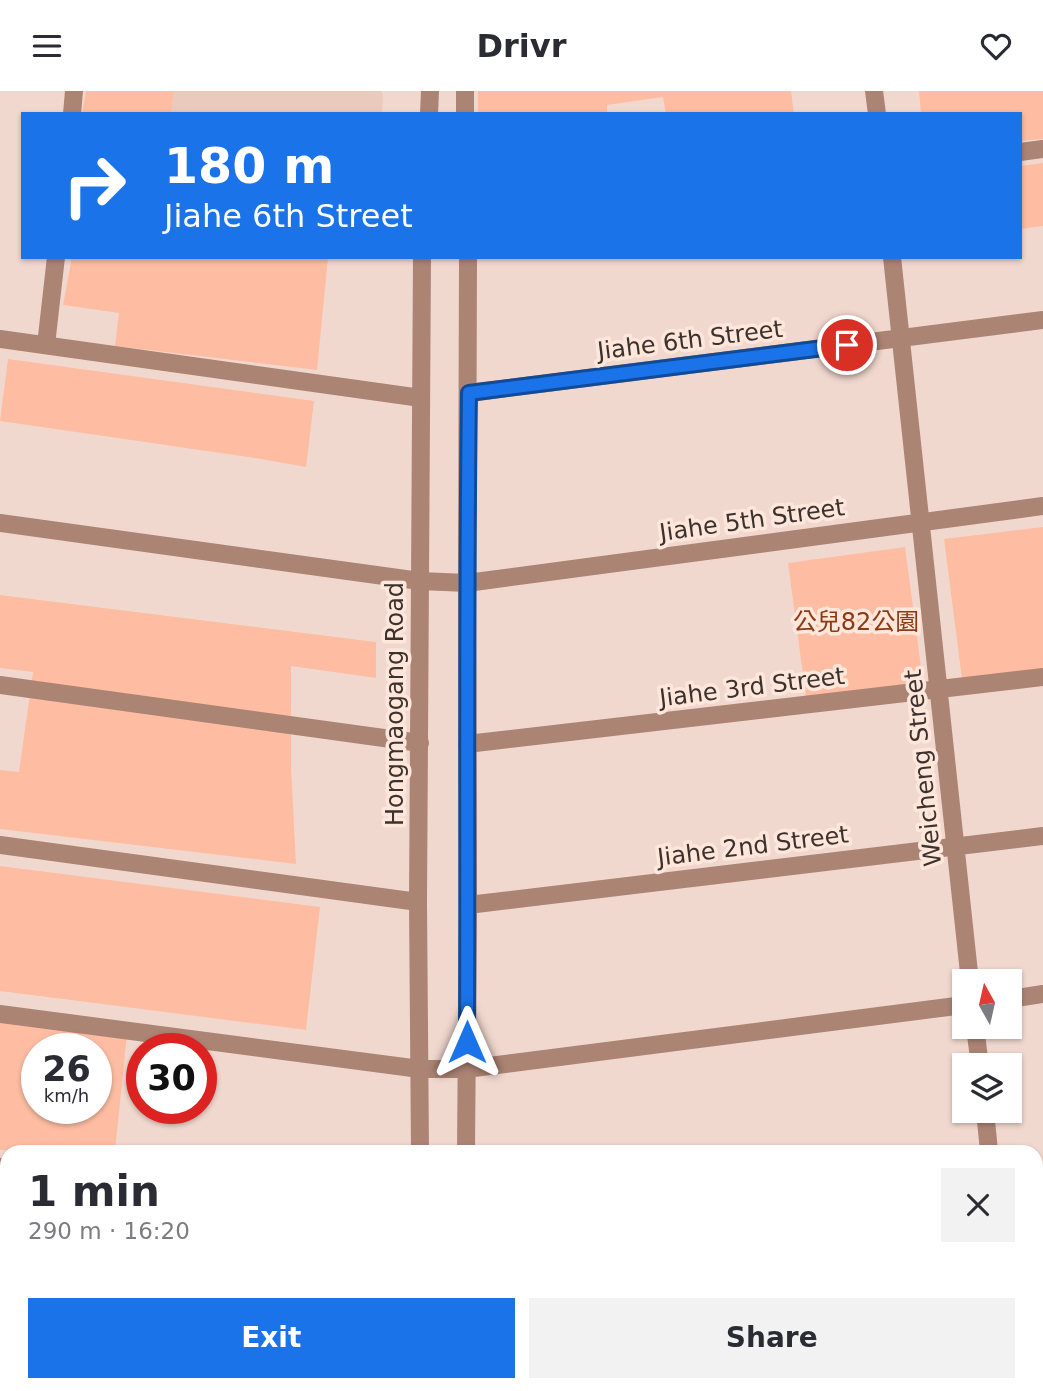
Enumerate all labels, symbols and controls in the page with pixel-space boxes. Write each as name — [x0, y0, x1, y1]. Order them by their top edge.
icon: menu — [28, 27, 66, 65]
text: Drivr — [477, 27, 566, 65]
icon: heart — [977, 27, 1015, 65]
text: 180 m — [164, 138, 334, 195]
icon: right — [49, 140, 140, 231]
text: Jiahe 6th Street — [164, 197, 413, 235]
street label: Jiahe 6th Street — [594, 315, 784, 366]
pin — [817, 315, 877, 375]
icon: arrive — [828, 326, 866, 364]
street label: Jiahe 5th Street — [656, 493, 846, 547]
street label: Hongmaogang Road — [381, 582, 409, 826]
park label: 公兒82公園 — [793, 608, 919, 636]
street label: Jiahe 3rd Street — [656, 662, 846, 713]
street label: Weicheng Street — [899, 668, 947, 868]
street label: Jiahe 2nd Street — [654, 820, 850, 872]
north arrow — [952, 969, 1022, 1039]
map controls — [952, 969, 1022, 1123]
position arrow — [430, 1005, 504, 1079]
speed limit sign: 30 — [126, 1033, 217, 1124]
text: 26 — [42, 1049, 91, 1089]
button: layers — [952, 1053, 1022, 1123]
text: km/h — [44, 1085, 89, 1106]
text: 1 min — [28, 1167, 160, 1216]
button: close — [941, 1168, 1015, 1242]
text: 290 m · 16:20 — [28, 1218, 190, 1244]
button: Exit — [28, 1298, 515, 1378]
button: Share — [529, 1298, 1015, 1378]

